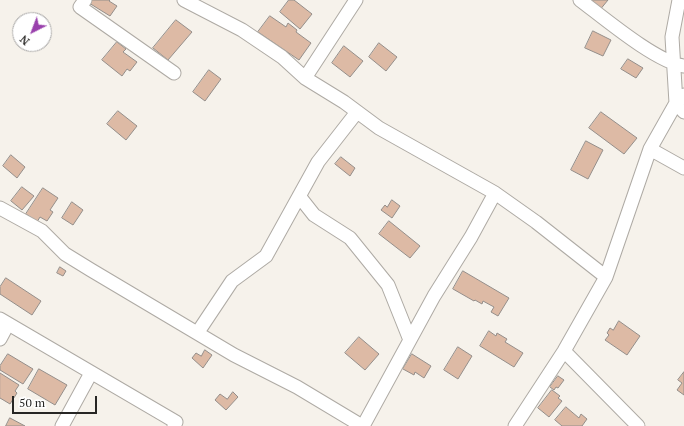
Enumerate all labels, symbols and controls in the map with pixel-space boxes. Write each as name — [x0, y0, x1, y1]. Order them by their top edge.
north arrow — [12, 12, 52, 52]
text: N — [17, 32, 32, 48]
scale bar — [14, 388, 99, 414]
text: 50 m — [19, 395, 45, 410]

